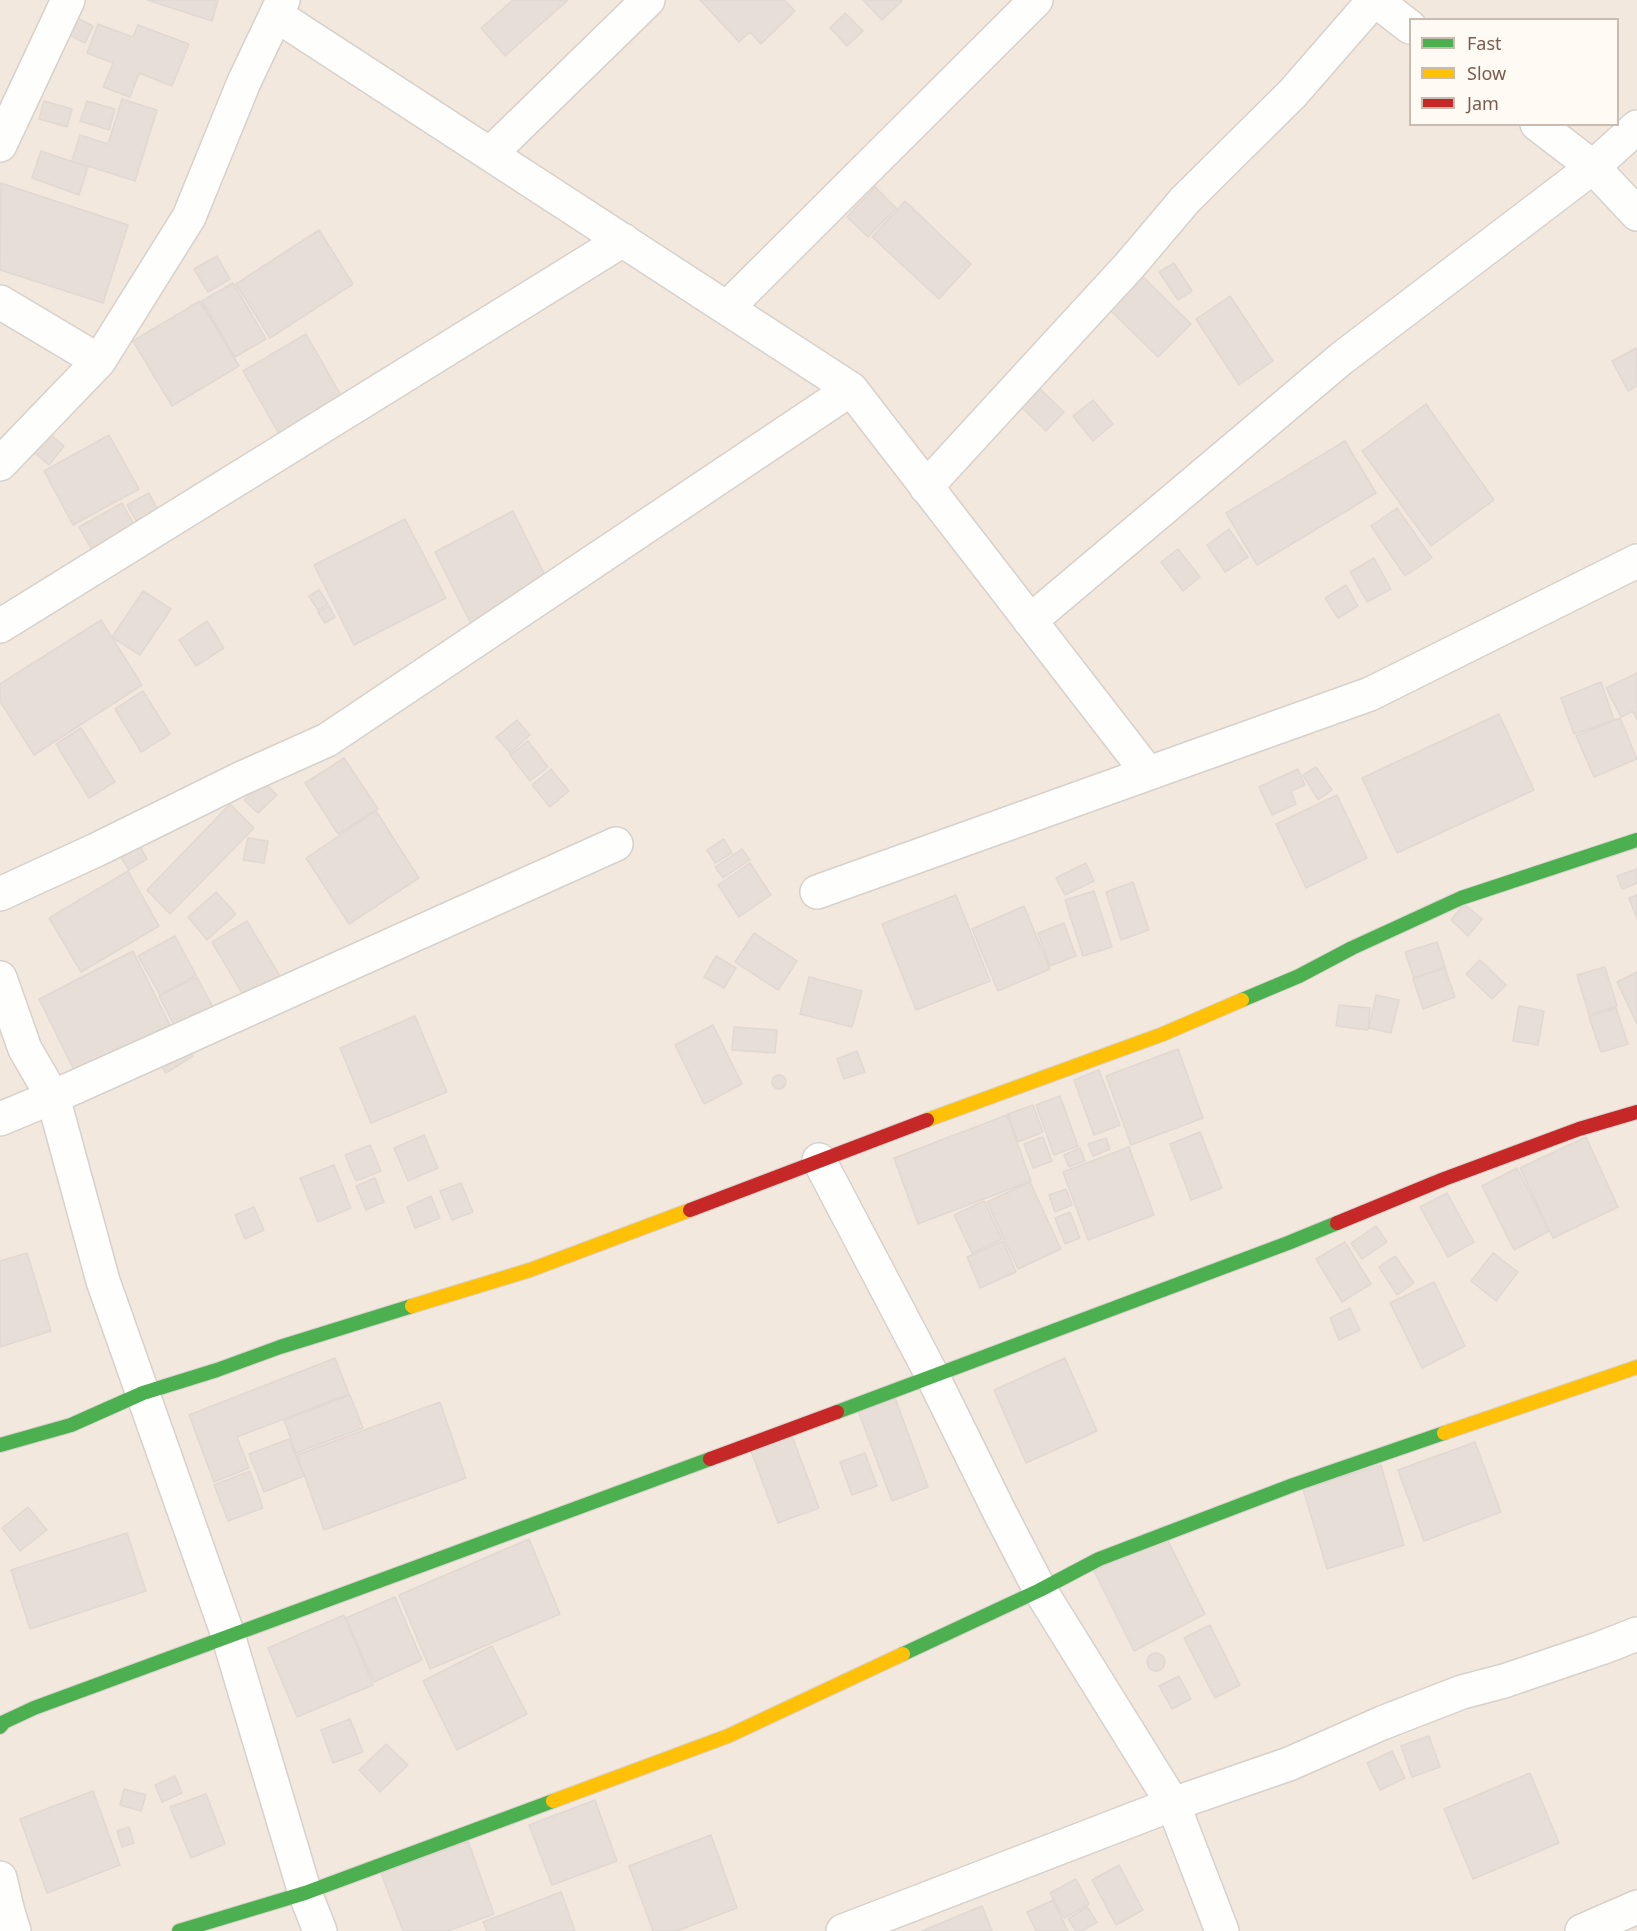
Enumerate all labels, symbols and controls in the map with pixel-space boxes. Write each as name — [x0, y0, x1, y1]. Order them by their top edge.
legend — [1409, 18, 1619, 126]
text: Fast — [1467, 31, 1502, 55]
text: Slow — [1467, 61, 1506, 85]
text: Jam — [1467, 91, 1499, 115]

